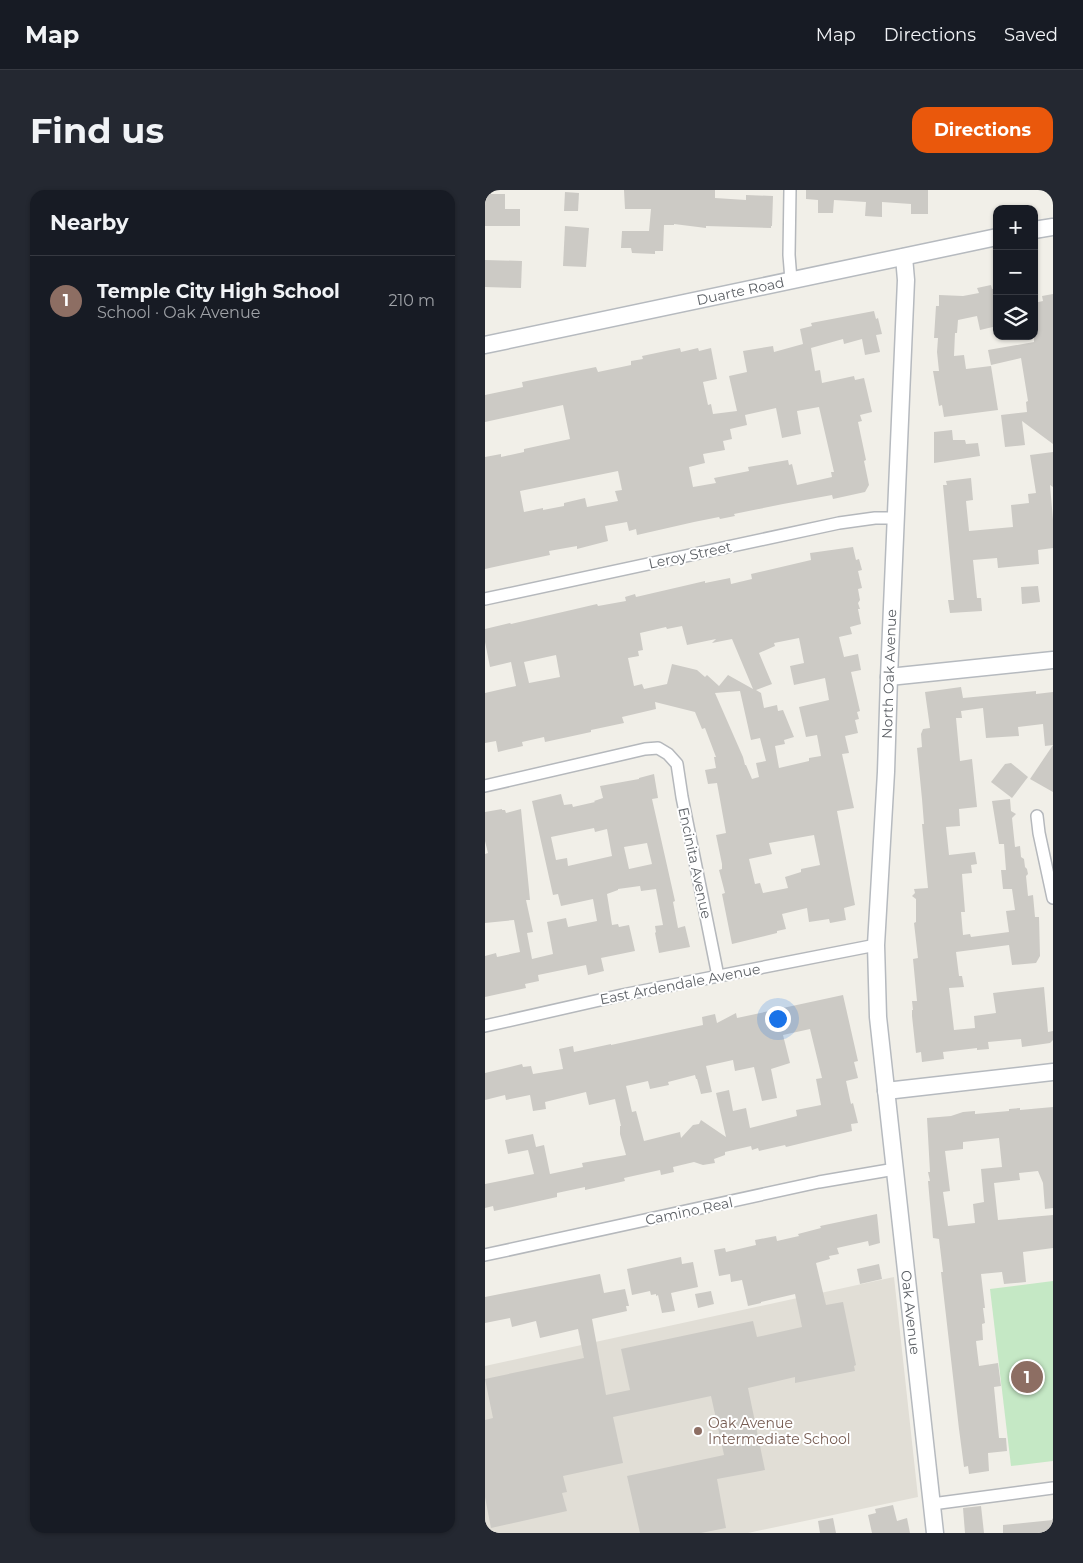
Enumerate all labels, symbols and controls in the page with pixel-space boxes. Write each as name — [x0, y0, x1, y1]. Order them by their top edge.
text: Map — [25, 20, 79, 49]
text: Map — [816, 24, 856, 46]
text: Directions — [884, 24, 976, 46]
text: Saved — [1004, 24, 1058, 46]
button: Directions — [912, 107, 1053, 153]
text: Find us — [30, 109, 164, 152]
map controls — [993, 205, 1038, 340]
button: + — [993, 205, 1038, 250]
text: Nearby — [50, 210, 129, 235]
button: − — [993, 250, 1038, 295]
street label: Duarte Road — [695, 273, 786, 309]
text: Temple City High School — [97, 280, 340, 303]
text: 1 — [63, 291, 69, 310]
text: 210 m — [388, 291, 435, 310]
button: layers — [993, 295, 1038, 340]
text: School · Oak Avenue — [97, 303, 260, 322]
street label: Leroy Street — [647, 537, 733, 573]
street label: North Oak Avenue — [878, 609, 900, 739]
street label: Encinita Avenue — [674, 806, 716, 920]
street label: East Ardendale Avenue — [598, 960, 762, 1008]
your location — [765, 1006, 791, 1032]
street label: Camino Real — [644, 1193, 734, 1229]
street label: Oak Avenue — [897, 1269, 924, 1356]
pin: 1 — [1011, 1358, 1043, 1396]
place label: Oak Avenue Intermediate School — [708, 1414, 851, 1448]
marker: Oak Avenue Intermediate School — [692, 1425, 704, 1437]

